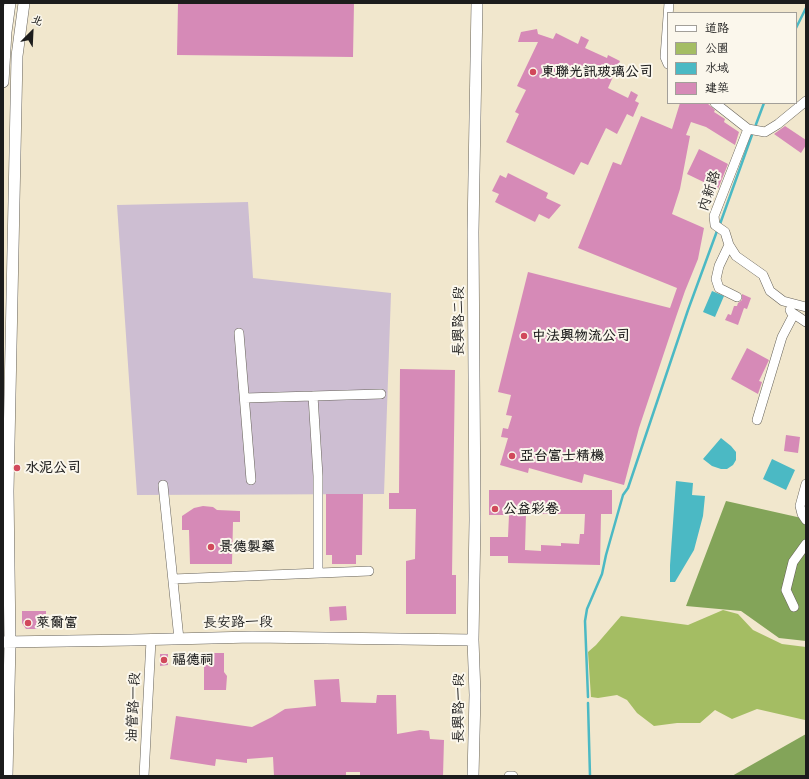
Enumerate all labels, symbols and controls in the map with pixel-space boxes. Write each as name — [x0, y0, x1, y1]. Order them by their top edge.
north arrow — [12, 12, 52, 52]
text: 北 — [29, 12, 45, 29]
legend — [667, 12, 797, 104]
text: 道路 — [705, 21, 729, 36]
text: 公園 — [705, 41, 729, 56]
text: 水域 — [705, 61, 729, 76]
place label: 東聯光訊玻璃公司 — [541, 64, 653, 80]
marker: 東聯光訊玻璃公司 — [528, 67, 538, 77]
text: 建築 — [705, 81, 729, 96]
street label: 內新路 — [696, 168, 724, 214]
street label: 長興路二段 — [451, 286, 467, 356]
place label: 中法興物流公司 — [532, 328, 630, 344]
marker: 中法興物流公司 — [519, 331, 529, 341]
place label: 亞台富士精機 — [520, 448, 604, 464]
marker: 亞台富士精機 — [507, 451, 517, 461]
place label: 水泥公司 — [25, 460, 81, 476]
marker: 水泥公司 — [12, 463, 22, 473]
place label: 公益彩卷 — [503, 501, 559, 517]
marker: 公益彩卷 — [490, 504, 500, 514]
place label: 景德製藥 — [219, 539, 275, 555]
marker: 景德製藥 — [206, 542, 216, 552]
street label: 長安路一段 — [203, 614, 273, 632]
place label: 萊爾富 — [36, 615, 78, 631]
marker: 萊爾富 — [23, 618, 33, 628]
place label: 福德祠 — [172, 652, 214, 668]
marker: 福德祠 — [159, 655, 169, 665]
street label: 油管路一段 — [124, 672, 144, 742]
street label: 長興路一段 — [451, 673, 467, 743]

